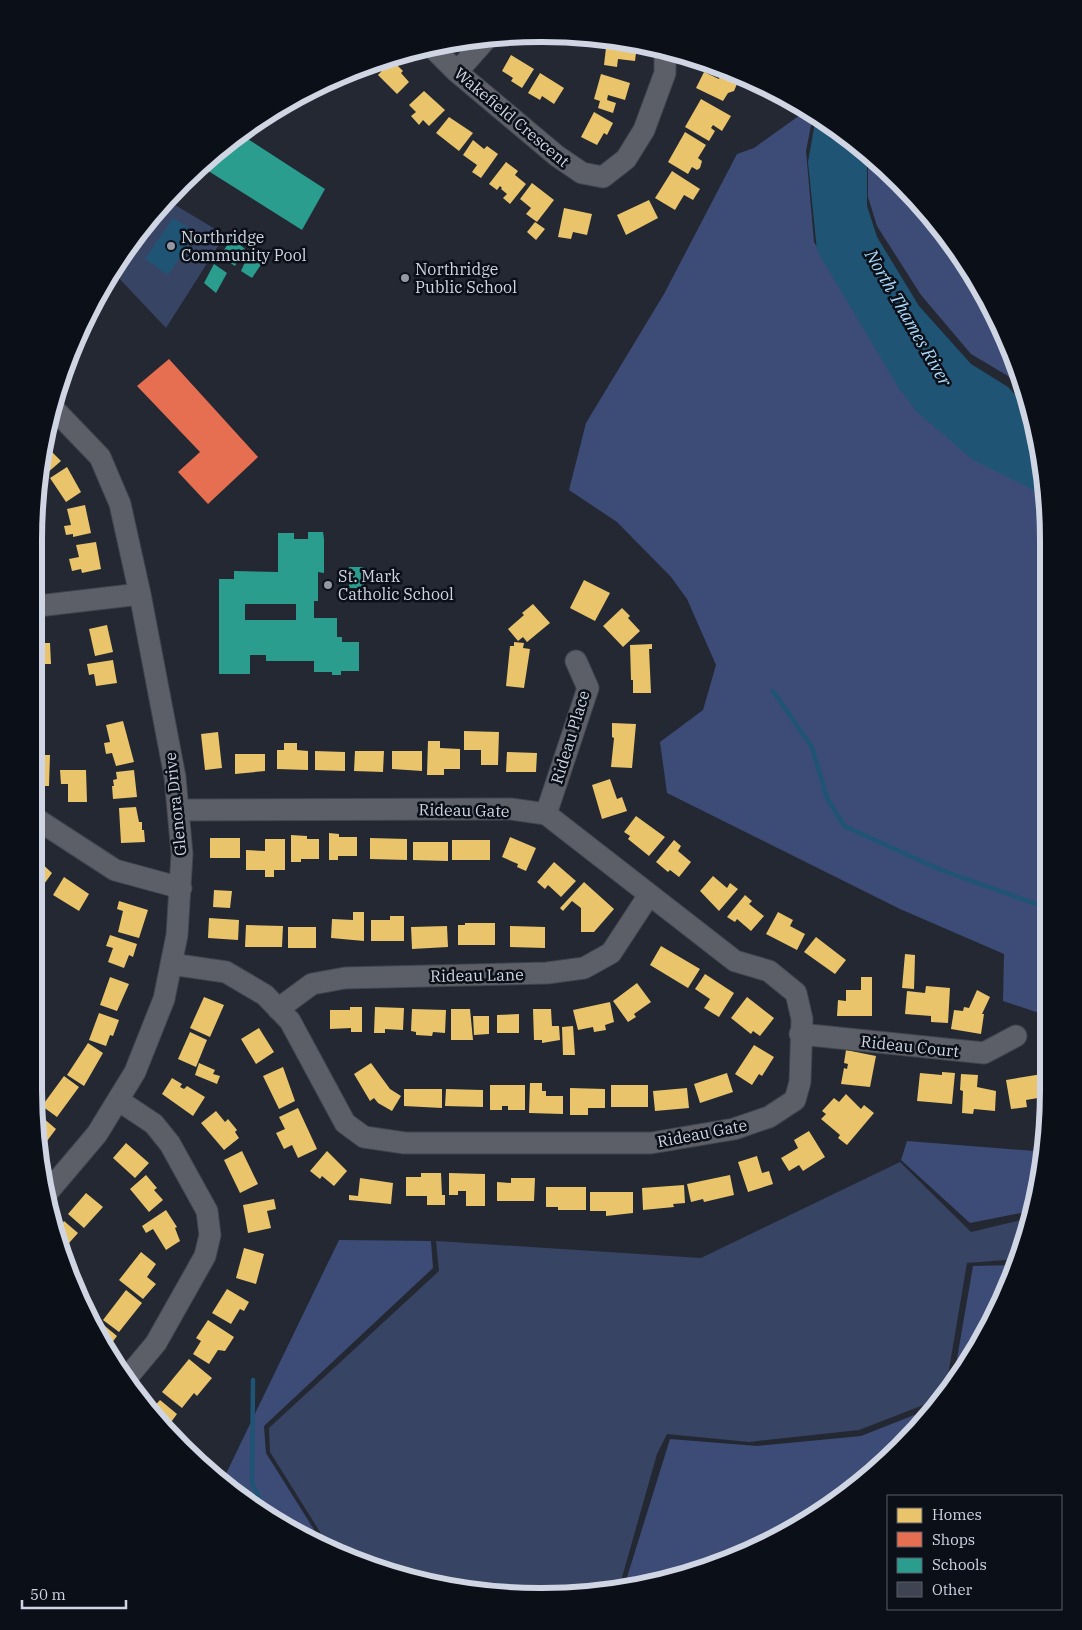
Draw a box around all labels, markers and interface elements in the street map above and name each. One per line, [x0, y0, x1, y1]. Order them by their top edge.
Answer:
street label: Wakefield Crescent [450, 63, 574, 171]
place label: Northridge Community Pool [181, 227, 307, 265]
marker: Northridge Community Pool [165, 240, 177, 252]
water label: North Thames River [859, 244, 958, 391]
place label: Northridge Public School [415, 259, 517, 297]
marker: Northridge Public School [399, 272, 411, 284]
place label: St. Mark Catholic School [338, 566, 454, 604]
marker: St. Mark Catholic School [322, 579, 334, 591]
street label: Rideau Place [546, 688, 594, 786]
street label: Glenora Drive [160, 751, 190, 857]
street label: Rideau Gate [418, 799, 510, 821]
street label: Rideau Lane [430, 964, 524, 986]
street label: Rideau Court [860, 1031, 960, 1061]
street label: Rideau Gate [655, 1114, 749, 1152]
legend [887, 1495, 1062, 1610]
text: Homes [932, 1505, 982, 1524]
text: Shops [932, 1530, 975, 1549]
text: Schools [932, 1555, 987, 1574]
scale bar [22, 1578, 126, 1610]
text: Other [932, 1580, 972, 1599]
text: 50 m [30, 1585, 66, 1604]

